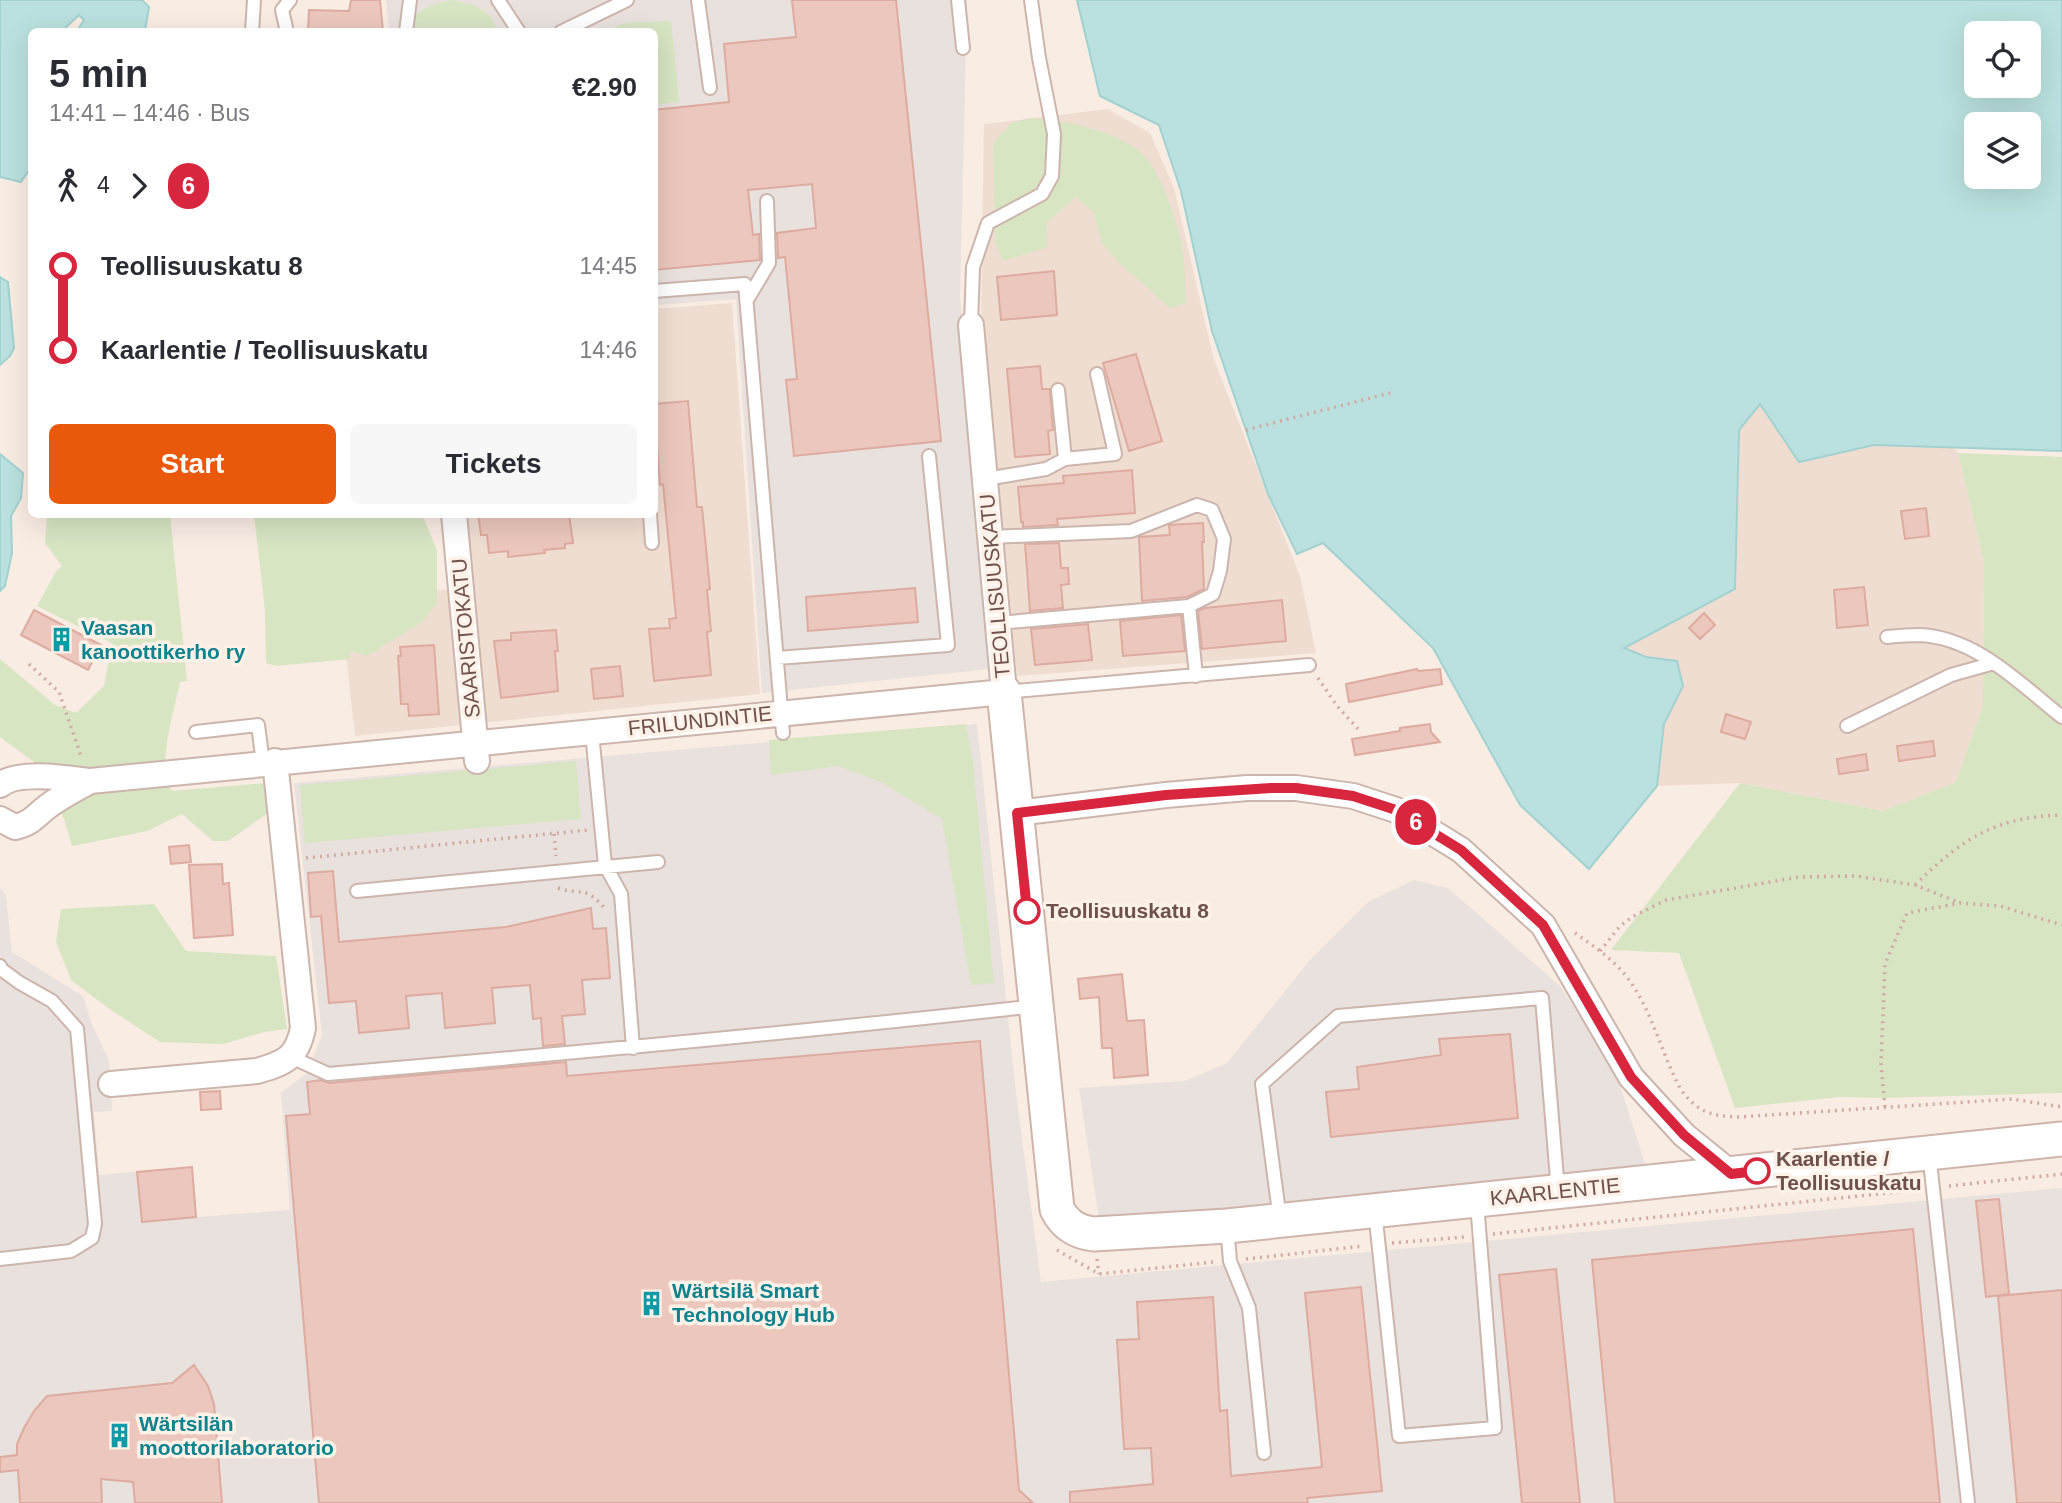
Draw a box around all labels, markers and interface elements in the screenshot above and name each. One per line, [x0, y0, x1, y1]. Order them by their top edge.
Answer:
map controls [1964, 21, 2041, 189]
button: locate [1964, 21, 2041, 98]
text: 5 min [49, 53, 148, 95]
text: €2.90 [572, 72, 637, 102]
text: 14:41 – 14:46 · Bus [49, 100, 250, 126]
button: layers [1964, 112, 2041, 189]
icon: walk [49, 167, 87, 205]
icon: forward [120, 167, 158, 205]
text: 4 [97, 172, 110, 198]
text: 6 [182, 172, 195, 199]
text: Teollisuuskatu 8 [101, 251, 303, 281]
text: 14:45 [579, 253, 637, 279]
text: Kaarlentie / Teollisuuskatu [101, 335, 429, 365]
text: 14:46 [579, 337, 637, 363]
button: Start [49, 424, 336, 504]
button: Tickets [350, 424, 637, 504]
street label: TEOLLISUUSKATU [975, 493, 1014, 679]
street label: SAARISTOKATU [447, 557, 484, 719]
place label: Vaasan kanoottikerho ry [81, 616, 246, 663]
building icon: Vaasan kanoottikerho ry [47, 626, 75, 654]
street label: FRILUNDINTIE [627, 702, 773, 740]
line badge: 6 [1393, 799, 1439, 845]
text: 6 [1409, 808, 1423, 835]
marker: Teollisuuskatu 8 [1014, 898, 1040, 924]
place label: Teollisuuskatu 8 [1046, 899, 1209, 922]
place label: Kaarlentie / Teollisuuskatu [1776, 1147, 1921, 1194]
marker: Kaarlentie / Teollisuuskatu [1744, 1158, 1770, 1184]
street label: KAARLENTIE [1489, 1173, 1621, 1210]
place label: Wärtsilä Smart Technology Hub [672, 1279, 835, 1326]
building icon: Wärtsilä Smart Technology Hub [638, 1289, 666, 1317]
place label: Wärtsilän moottorilaboratorio [139, 1412, 334, 1459]
building icon: Wärtsilän moottorilaboratorio [105, 1422, 133, 1450]

